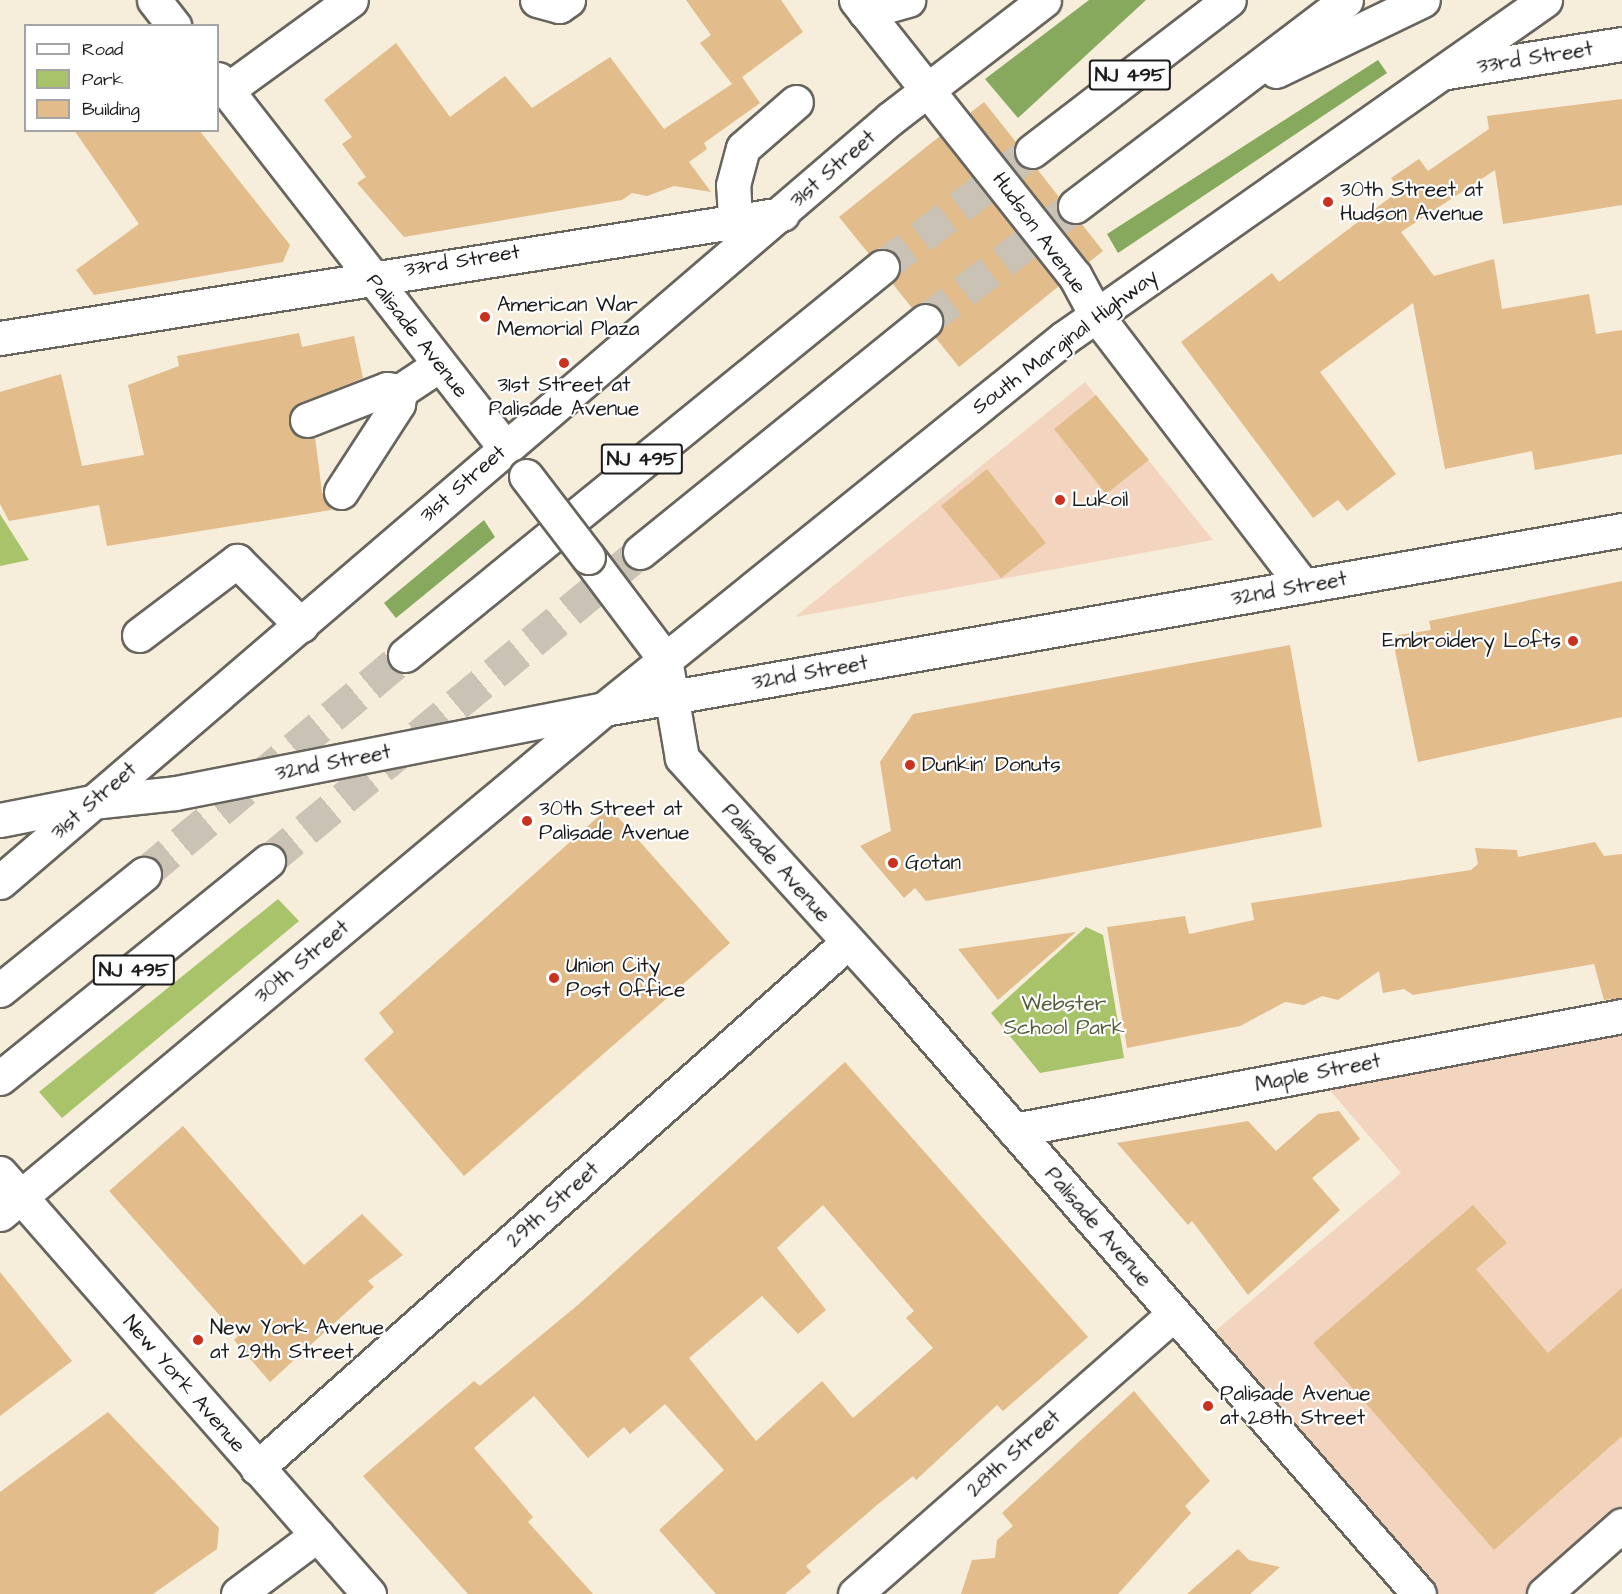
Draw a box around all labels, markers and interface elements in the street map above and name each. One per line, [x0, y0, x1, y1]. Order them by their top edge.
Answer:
legend [24, 24, 219, 132]
street label: 33rd Street [1475, 36, 1595, 80]
text: Road [82, 37, 123, 62]
road number: NJ 495 [1088, 58, 1172, 92]
text: Park [82, 67, 124, 92]
text: Building [82, 97, 140, 122]
street label: 31st Street [785, 125, 881, 213]
street label: Hudson Avenue [987, 167, 1091, 299]
place label: 30th Street at Hudson Avenue [1340, 177, 1484, 227]
marker: 30th Street at Hudson Avenue [1321, 195, 1335, 209]
street label: 33rd Street [402, 239, 522, 283]
street label: South Marginal Highway [967, 264, 1163, 420]
street label: Palisade Avenue [361, 269, 473, 403]
place label: American War Memorial Plaza [497, 292, 640, 342]
marker: American War Memorial Plaza [478, 310, 492, 324]
marker: 31st Street at Palisade Avenue [557, 356, 571, 370]
place label: 31st Street at Palisade Avenue [489, 372, 639, 422]
street label: 31st Street [415, 440, 511, 528]
road number: NJ 495 [600, 442, 684, 476]
place label: Lukoil [1072, 487, 1128, 513]
marker: Lukoil [1053, 493, 1067, 507]
street label: 32nd Street [1229, 566, 1349, 612]
place label: Embroidery Lofts [1382, 628, 1561, 654]
marker: Embroidery Lofts [1566, 634, 1580, 648]
street label: 32nd Street [750, 650, 870, 696]
street label: 32nd Street [273, 739, 393, 787]
place label: Dunkin' Donuts [922, 752, 1061, 778]
street label: 31st Street [46, 757, 142, 845]
marker: Dunkin' Donuts [903, 758, 917, 772]
place label: 30th Street at Palisade Avenue [539, 796, 690, 846]
street label: Palisade Avenue [716, 799, 836, 927]
marker: 30th Street at Palisade Avenue [520, 814, 534, 828]
place label: Gotan [905, 850, 961, 876]
marker: Gotan [886, 856, 900, 870]
street label: 30th Street [249, 915, 355, 1009]
road number: NJ 495 [92, 953, 176, 987]
place label: Union City Post Office [566, 953, 685, 1003]
marker: Union City Post Office [547, 971, 561, 985]
park label: Webster School Park [1003, 991, 1125, 1041]
street label: Maple Street [1253, 1048, 1383, 1098]
street label: 29th Street [501, 1157, 605, 1253]
street label: Palisade Avenue [1039, 1162, 1157, 1292]
street label: New York Avenue [117, 1310, 251, 1458]
place label: New York Avenue at 29th Street [210, 1315, 384, 1365]
marker: New York Avenue at 29th Street [191, 1333, 205, 1347]
place label: Palisade Avenue at 28th Street [1220, 1381, 1371, 1431]
marker: Palisade Avenue at 28th Street [1201, 1399, 1215, 1413]
street label: 28th Street [962, 1405, 1066, 1503]

